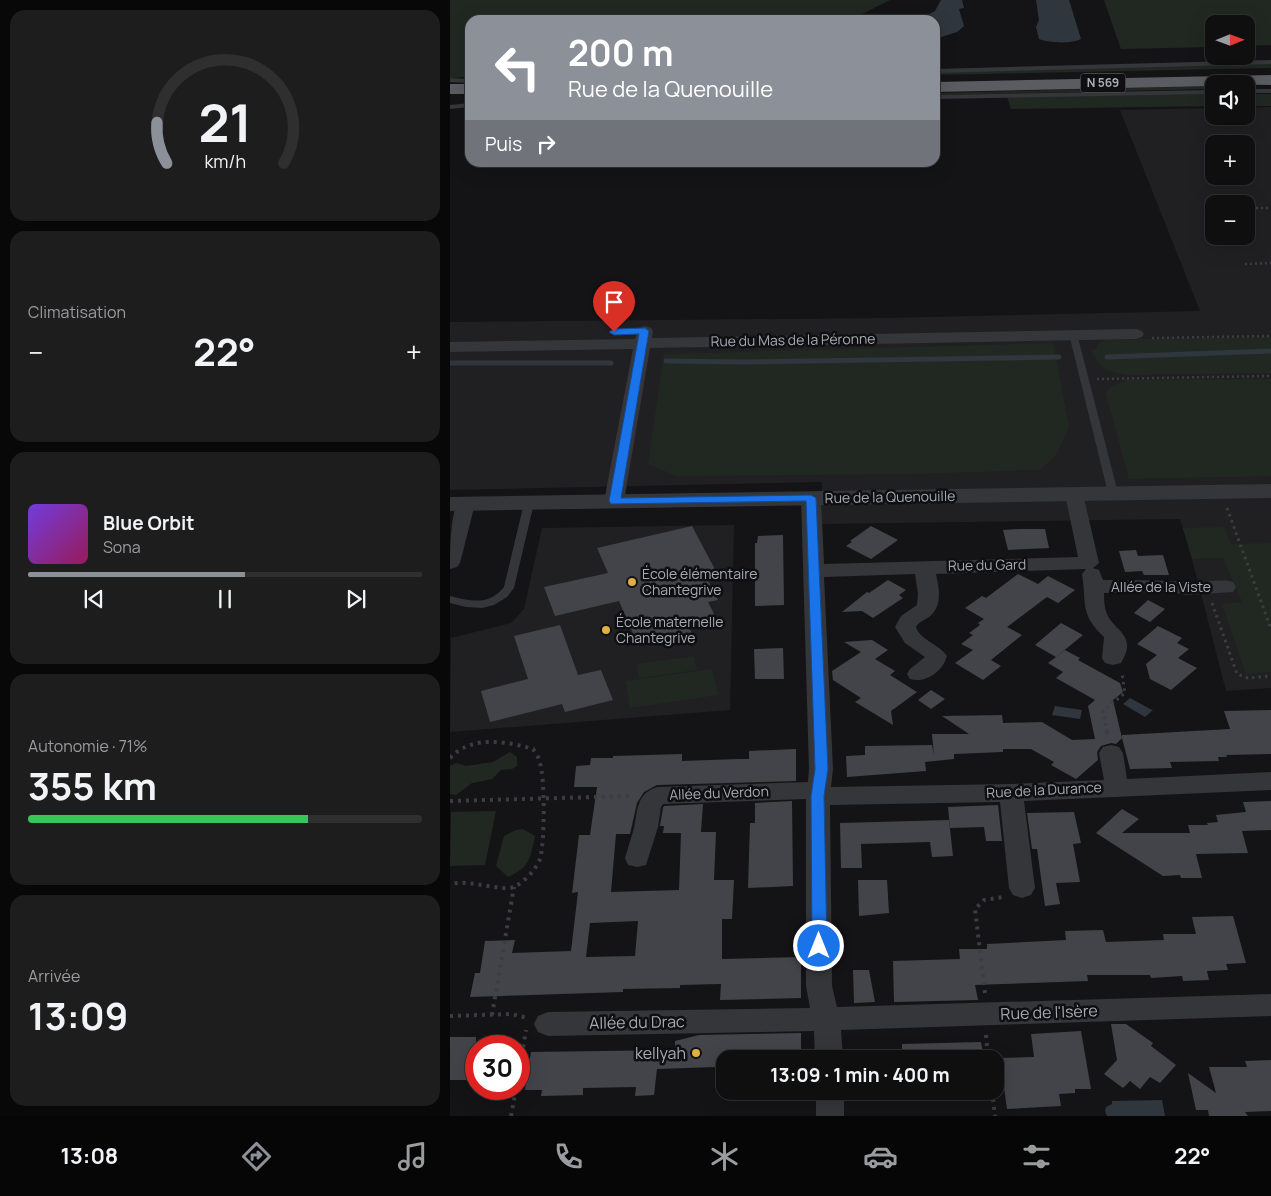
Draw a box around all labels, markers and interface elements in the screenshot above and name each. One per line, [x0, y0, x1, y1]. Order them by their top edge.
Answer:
north arrow [1205, 15, 1255, 65]
map controls [1205, 15, 1255, 245]
text: 200 m [568, 29, 673, 77]
icon: left [485, 35, 550, 100]
text: Rue de la Quenouille [568, 74, 773, 104]
road number: N 569 [1080, 74, 1126, 92]
button: sound [1205, 75, 1255, 125]
text: 21 [198, 87, 252, 158]
icon: right [532, 130, 560, 158]
text: Puis [485, 131, 522, 157]
button: + [1205, 135, 1255, 185]
text: km/h [204, 149, 246, 173]
button: − [1205, 195, 1255, 245]
pin [593, 281, 635, 332]
icon: arrive [600, 288, 628, 316]
text: Climatisation [28, 301, 126, 323]
text: 22° [193, 325, 256, 377]
street label: Rue du Mas de la Péronne [710, 329, 876, 350]
text: − [28, 333, 43, 371]
text: + [406, 333, 422, 371]
street label: Rue de la Quenouille [825, 486, 955, 507]
text: Blue Orbit [103, 510, 195, 536]
text: Sona [103, 536, 141, 558]
street label: Rue du Gard [948, 554, 1026, 575]
place label: École élémentaire Chantegrive [642, 564, 757, 599]
marker: École élémentaire Chantegrive [626, 576, 638, 588]
street label: Allée de la Viste [1111, 577, 1211, 596]
icon: previous [80, 585, 108, 613]
icon: pause [211, 585, 239, 613]
icon: next [342, 585, 370, 613]
place label: École maternelle Chantegrive [616, 612, 723, 647]
marker: École maternelle Chantegrive [600, 624, 612, 636]
text: Autonomie · 71% [28, 735, 147, 757]
text: 355 km [28, 759, 157, 811]
street label: Rue de la Durance [986, 777, 1102, 802]
street label: Allée du Verdon [669, 781, 769, 804]
position arrow [792, 919, 844, 971]
text: Arrivée [28, 965, 80, 987]
text: 13:09 [28, 989, 128, 1041]
street label: Rue de l'Isère [1000, 999, 1098, 1025]
street label: Allée du Drac [589, 1010, 685, 1034]
speed limit sign: 30 [465, 1035, 530, 1100]
place label: kellyah [635, 1042, 686, 1064]
marker: kellyah [690, 1047, 702, 1059]
text: 13:09 · 1 min · 400 m [770, 1062, 950, 1088]
icon: directions [239, 1139, 274, 1174]
icon: music [395, 1139, 430, 1174]
icon: phone [551, 1139, 586, 1174]
icon: climate [707, 1139, 742, 1174]
icon: car [863, 1139, 898, 1174]
icon: filters [1019, 1139, 1054, 1174]
text: 13:08 [60, 1141, 118, 1171]
text: 22° [1174, 1141, 1210, 1171]

